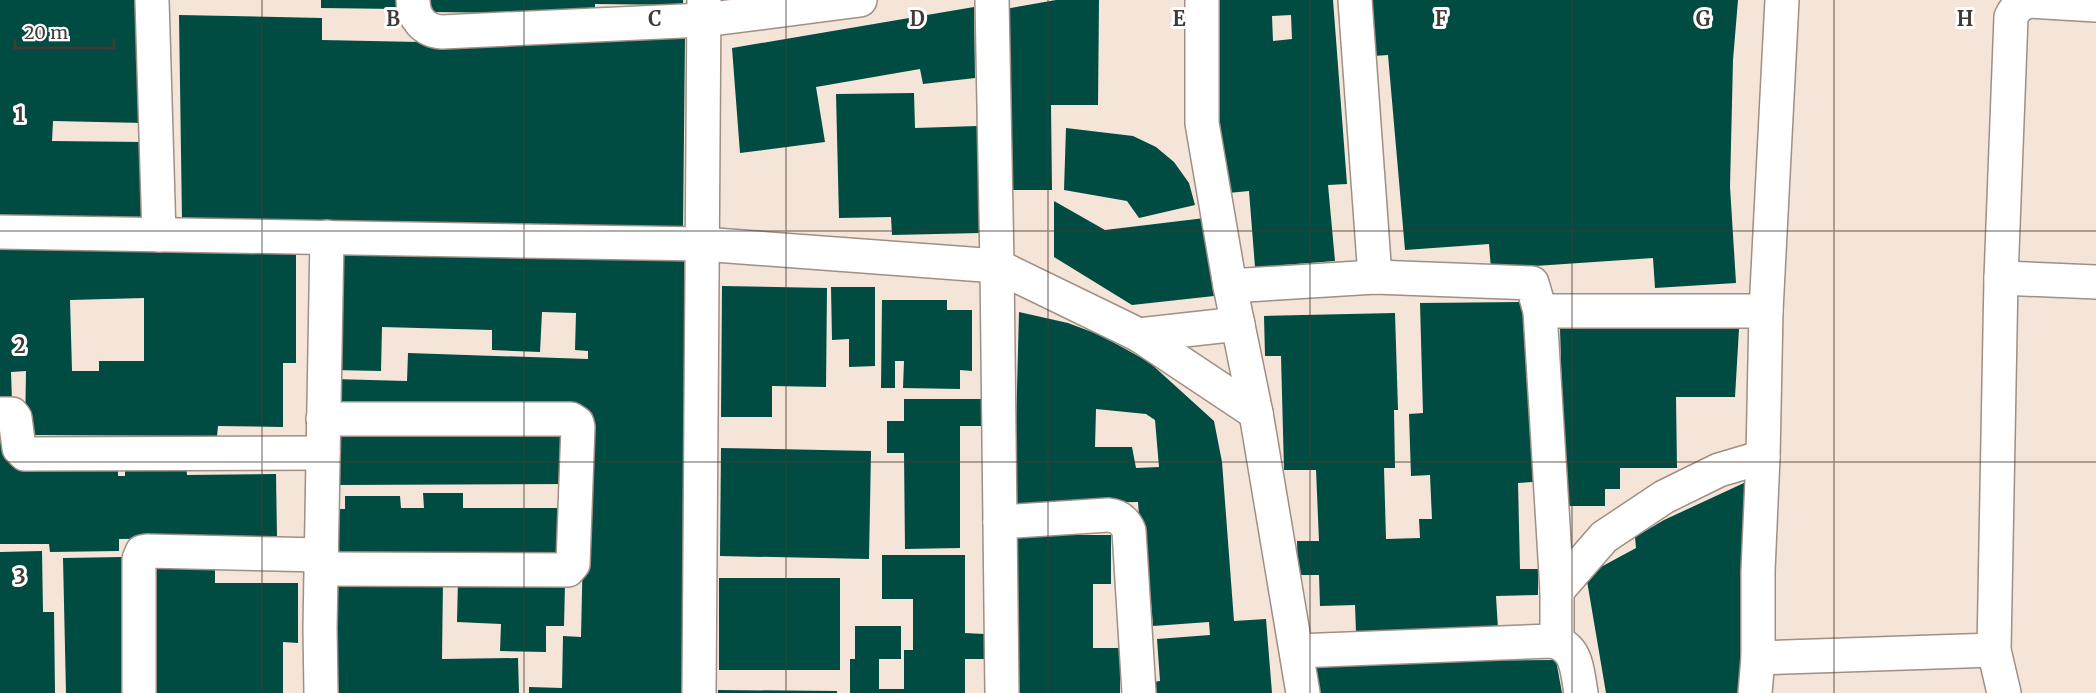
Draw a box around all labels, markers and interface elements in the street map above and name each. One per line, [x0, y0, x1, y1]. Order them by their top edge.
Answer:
text: B [386, 6, 400, 31]
text: C [648, 6, 662, 31]
text: D [909, 6, 925, 31]
text: E [1172, 6, 1186, 31]
text: F [1435, 6, 1448, 31]
text: G [1696, 6, 1711, 31]
text: H [1957, 6, 1973, 31]
scale bar [15, 12, 114, 50]
text: 20 m [24, 21, 68, 44]
text: 1 [15, 102, 25, 127]
text: 2 [14, 333, 26, 358]
text: 3 [14, 564, 26, 589]

